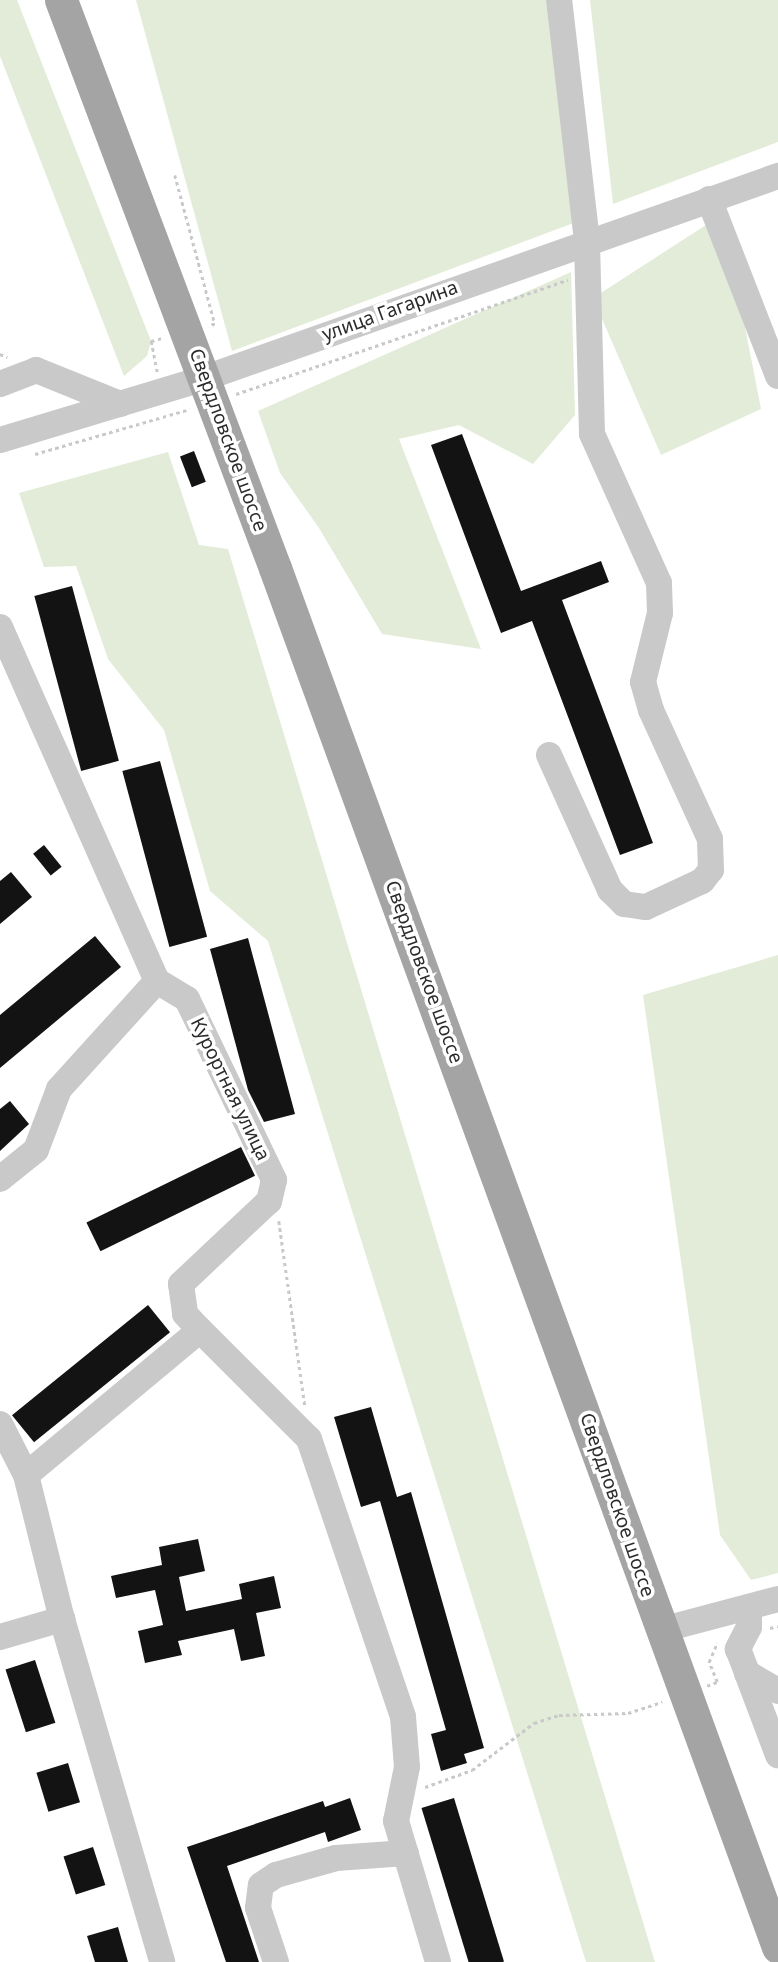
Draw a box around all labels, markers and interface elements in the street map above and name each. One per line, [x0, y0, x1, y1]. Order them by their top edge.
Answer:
street label: улица Гагарина [319, 276, 461, 346]
street label: Свердловское шоссе [184, 346, 272, 534]
street label: Свердловское шоссе [380, 878, 468, 1066]
street label: Курортная улица [185, 1014, 275, 1164]
street label: Свердловское шоссе [575, 1410, 659, 1600]

